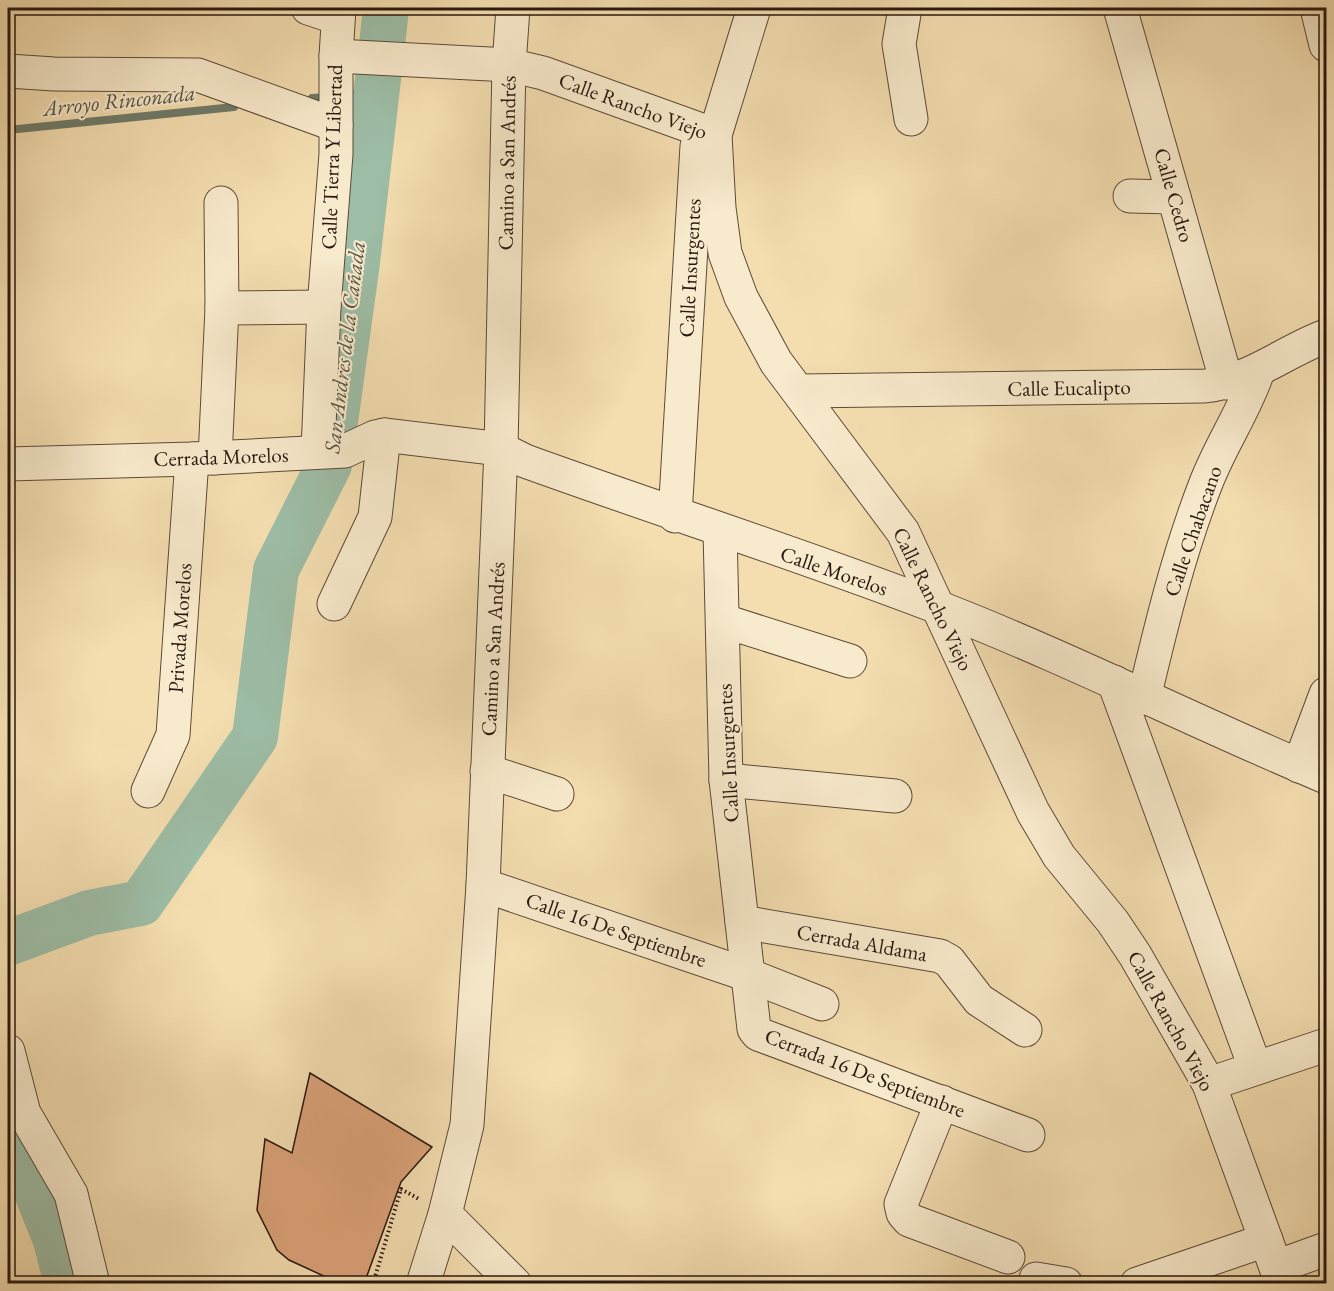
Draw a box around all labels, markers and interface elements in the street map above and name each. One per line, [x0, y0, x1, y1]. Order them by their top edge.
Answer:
street label: Calle Tierra Y Libertad [315, 64, 348, 250]
street label: Calle Rancho Viejo [555, 66, 711, 145]
street label: Camino a San Andrés [491, 75, 522, 251]
water label: Arroyo Rinconada [39, 78, 197, 123]
street label: Calle Cedro [1148, 145, 1201, 245]
street label: Calle Insurgentes [672, 198, 707, 338]
water label: San Andres de la Cañada [317, 239, 372, 456]
street label: Calle Eucalipto [1007, 373, 1131, 402]
street label: Cerrada Morelos [153, 441, 289, 472]
street label: Calle Chabacano [1158, 462, 1228, 600]
street label: Calle Rancho Viejo [887, 523, 980, 675]
street label: Calle Morelos [777, 540, 892, 602]
street label: Camino a San Andrés [474, 561, 511, 737]
street label: Privada Morelos [161, 562, 198, 694]
street label: Calle Insurgentes [710, 683, 745, 823]
street label: Calle 16 De Septiembre [522, 886, 710, 973]
street label: Cerrada Aldama [795, 918, 930, 967]
street label: Calle Rancho Viejo [1122, 946, 1221, 1096]
street label: Cerrada 16 De Septiembre [761, 1022, 969, 1123]

